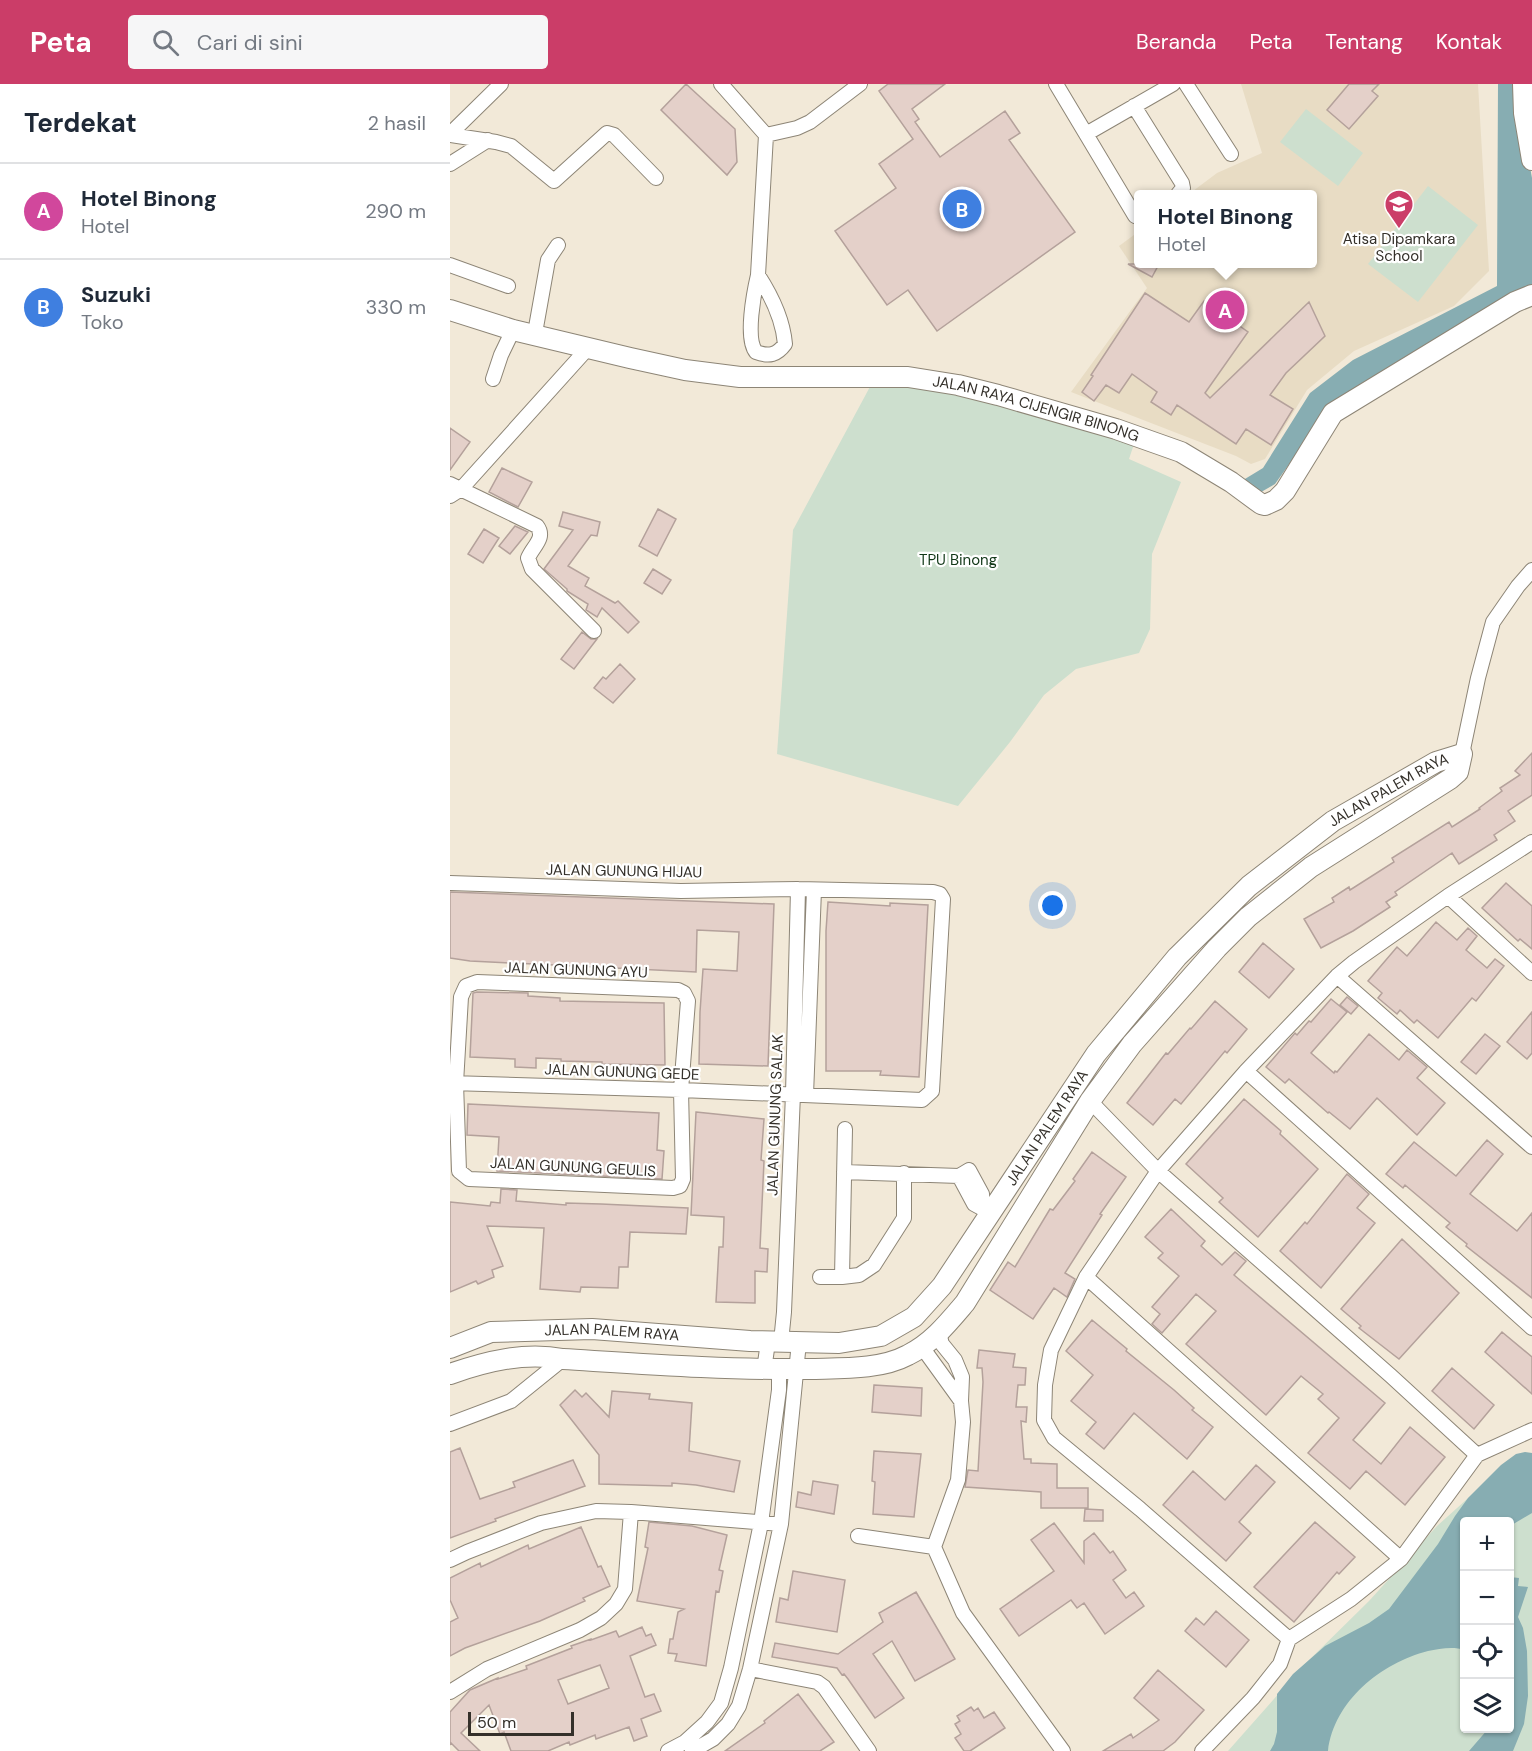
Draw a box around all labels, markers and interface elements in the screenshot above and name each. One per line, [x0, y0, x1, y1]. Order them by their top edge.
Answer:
search box [128, 15, 548, 69]
text: Peta [30, 24, 92, 61]
icon: search [149, 26, 182, 59]
text: Cari di sini [197, 28, 303, 57]
text: Beranda [1136, 28, 1217, 56]
text: Peta [1250, 28, 1292, 56]
text: Tentang [1325, 28, 1403, 56]
text: Kontak [1436, 28, 1502, 56]
text: Terdekat [24, 106, 137, 140]
text: 2 hasil [367, 110, 426, 136]
text: Hotel Binong [81, 184, 217, 213]
pin: B [942, 186, 982, 232]
school or university icon: Atisa Dipamkara School [1383, 188, 1415, 230]
popup [1134, 190, 1317, 268]
text: A [36, 198, 51, 224]
text: 290 m [365, 198, 426, 224]
text: Hotel Binong [1158, 202, 1293, 231]
text: Hotel [81, 213, 129, 239]
place label: Atisa Dipamkara School [1343, 229, 1455, 266]
text: Hotel [1158, 231, 1206, 257]
text: Suzuki [81, 280, 151, 309]
pin: A [1206, 288, 1244, 332]
text: B [37, 294, 50, 320]
text: 330 m [366, 294, 426, 320]
text: Toko [81, 309, 124, 335]
street label: JALAN RAYA CIJENGIR BINONG [931, 371, 1142, 446]
park label: TPU Binong [919, 550, 997, 570]
street label: JALAN PALEM RAYA [1324, 749, 1451, 831]
street label: JALAN GUNUNG HIJAU [546, 860, 702, 882]
your location [1038, 891, 1067, 920]
street label: JALAN GUNUNG AYU [504, 957, 648, 983]
street label: JALAN GUNUNG SALAK [762, 1034, 788, 1196]
street label: JALAN GUNUNG GEDE [544, 1059, 700, 1085]
street label: JALAN PALEM RAYA [1001, 1066, 1093, 1189]
street label: JALAN GUNUNG GEULIS [490, 1153, 657, 1181]
street label: JALAN PALEM RAYA [544, 1319, 680, 1346]
map controls [1460, 1517, 1514, 1733]
button: + [1460, 1517, 1514, 1571]
button: − [1460, 1571, 1514, 1625]
button: locate [1460, 1625, 1514, 1679]
button: layers [1460, 1679, 1514, 1733]
scale bar [468, 1709, 574, 1736]
text: 50 m [477, 1712, 516, 1733]

